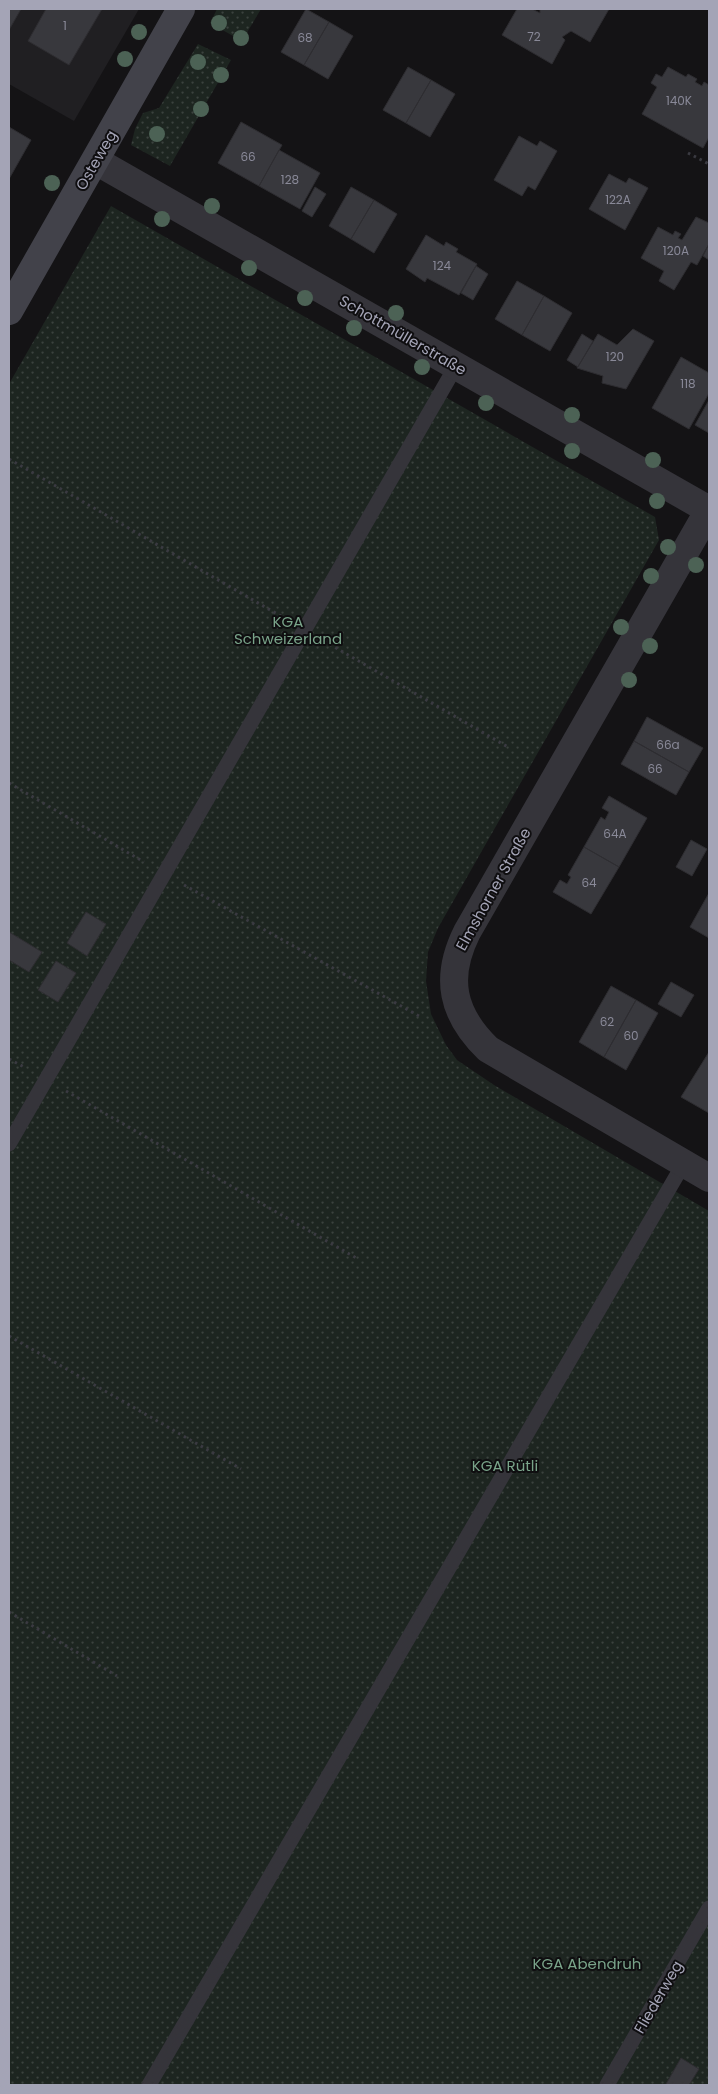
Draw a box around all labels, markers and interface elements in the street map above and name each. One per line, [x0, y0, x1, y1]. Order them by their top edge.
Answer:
house number: 1 [63, 17, 67, 34]
house number: 72 [527, 28, 541, 45]
house number: 68 [297, 29, 313, 46]
house number: 140K [666, 92, 692, 109]
street label: Osteweg [70, 126, 122, 194]
house number: 66 [240, 148, 256, 165]
house number: 128 [281, 171, 299, 188]
house number: 122A [605, 191, 631, 208]
house number: 120A [663, 242, 689, 259]
house number: 124 [433, 257, 452, 274]
street label: Schottmüllerstraße [335, 290, 471, 380]
house number: 120 [606, 348, 624, 365]
house number: 118 [680, 375, 696, 392]
park label: KGA Schweizerland [234, 611, 342, 649]
house number: 66a [656, 736, 680, 753]
house number: 66 [647, 760, 663, 777]
street label: Elmshorner Straße [450, 824, 536, 954]
house number: 64A [603, 825, 627, 842]
house number: 64 [581, 874, 597, 891]
house number: 62 [600, 1013, 614, 1030]
house number: 60 [623, 1027, 639, 1044]
park label: KGA Rütli [472, 1455, 538, 1476]
park label: KGA Abendruh [533, 1953, 641, 1974]
street label: Fliederweg [629, 1957, 687, 2037]

